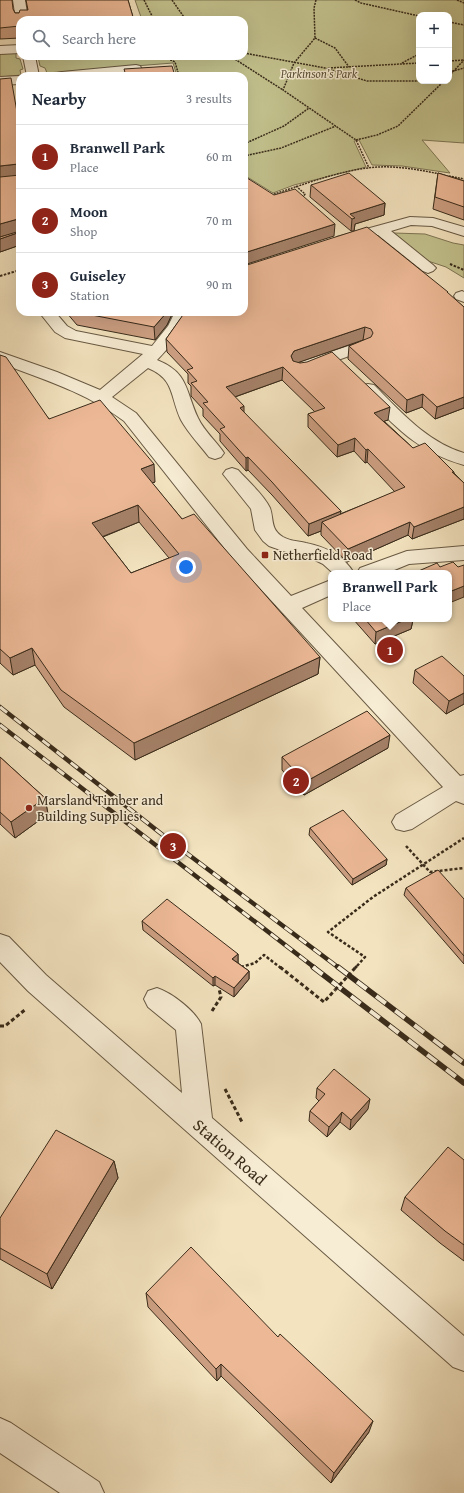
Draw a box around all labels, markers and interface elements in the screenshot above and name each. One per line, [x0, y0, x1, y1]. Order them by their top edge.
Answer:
map controls [416, 12, 452, 84]
button: + [416, 12, 452, 48]
search box [16, 16, 248, 60]
icon: search [30, 27, 52, 49]
text: Search here [62, 28, 136, 49]
button: − [416, 48, 452, 84]
park label: Parkinson’s Park [280, 65, 358, 82]
text: Nearby [32, 86, 86, 111]
text: 3 results [186, 89, 232, 108]
text: Branwell Park [70, 137, 165, 158]
text: 1 [42, 147, 48, 166]
text: 60 m [206, 147, 232, 166]
text: Place [70, 158, 99, 177]
text: Moon [70, 201, 108, 222]
text: 2 [42, 211, 48, 230]
text: 70 m [206, 211, 232, 230]
text: Shop [70, 222, 97, 241]
text: Guiseley [70, 265, 126, 286]
text: 3 [42, 275, 48, 294]
text: 90 m [206, 275, 232, 294]
text: Station [70, 286, 109, 305]
place label: Netherfield Road [273, 545, 373, 565]
marker: Netherfield Road [260, 550, 270, 560]
your location [176, 557, 196, 577]
popup [328, 570, 452, 622]
text: Branwell Park [343, 576, 437, 597]
text: Place [343, 597, 371, 616]
pin: 1 [377, 635, 403, 665]
pin: 2 [283, 766, 309, 796]
place label: Marsland Timber and Building Supplies [37, 790, 164, 826]
marker: Marsland Timber and Building Supplies [24, 803, 34, 813]
pin: 3 [160, 831, 186, 861]
street label: Station Road [188, 1112, 273, 1191]

